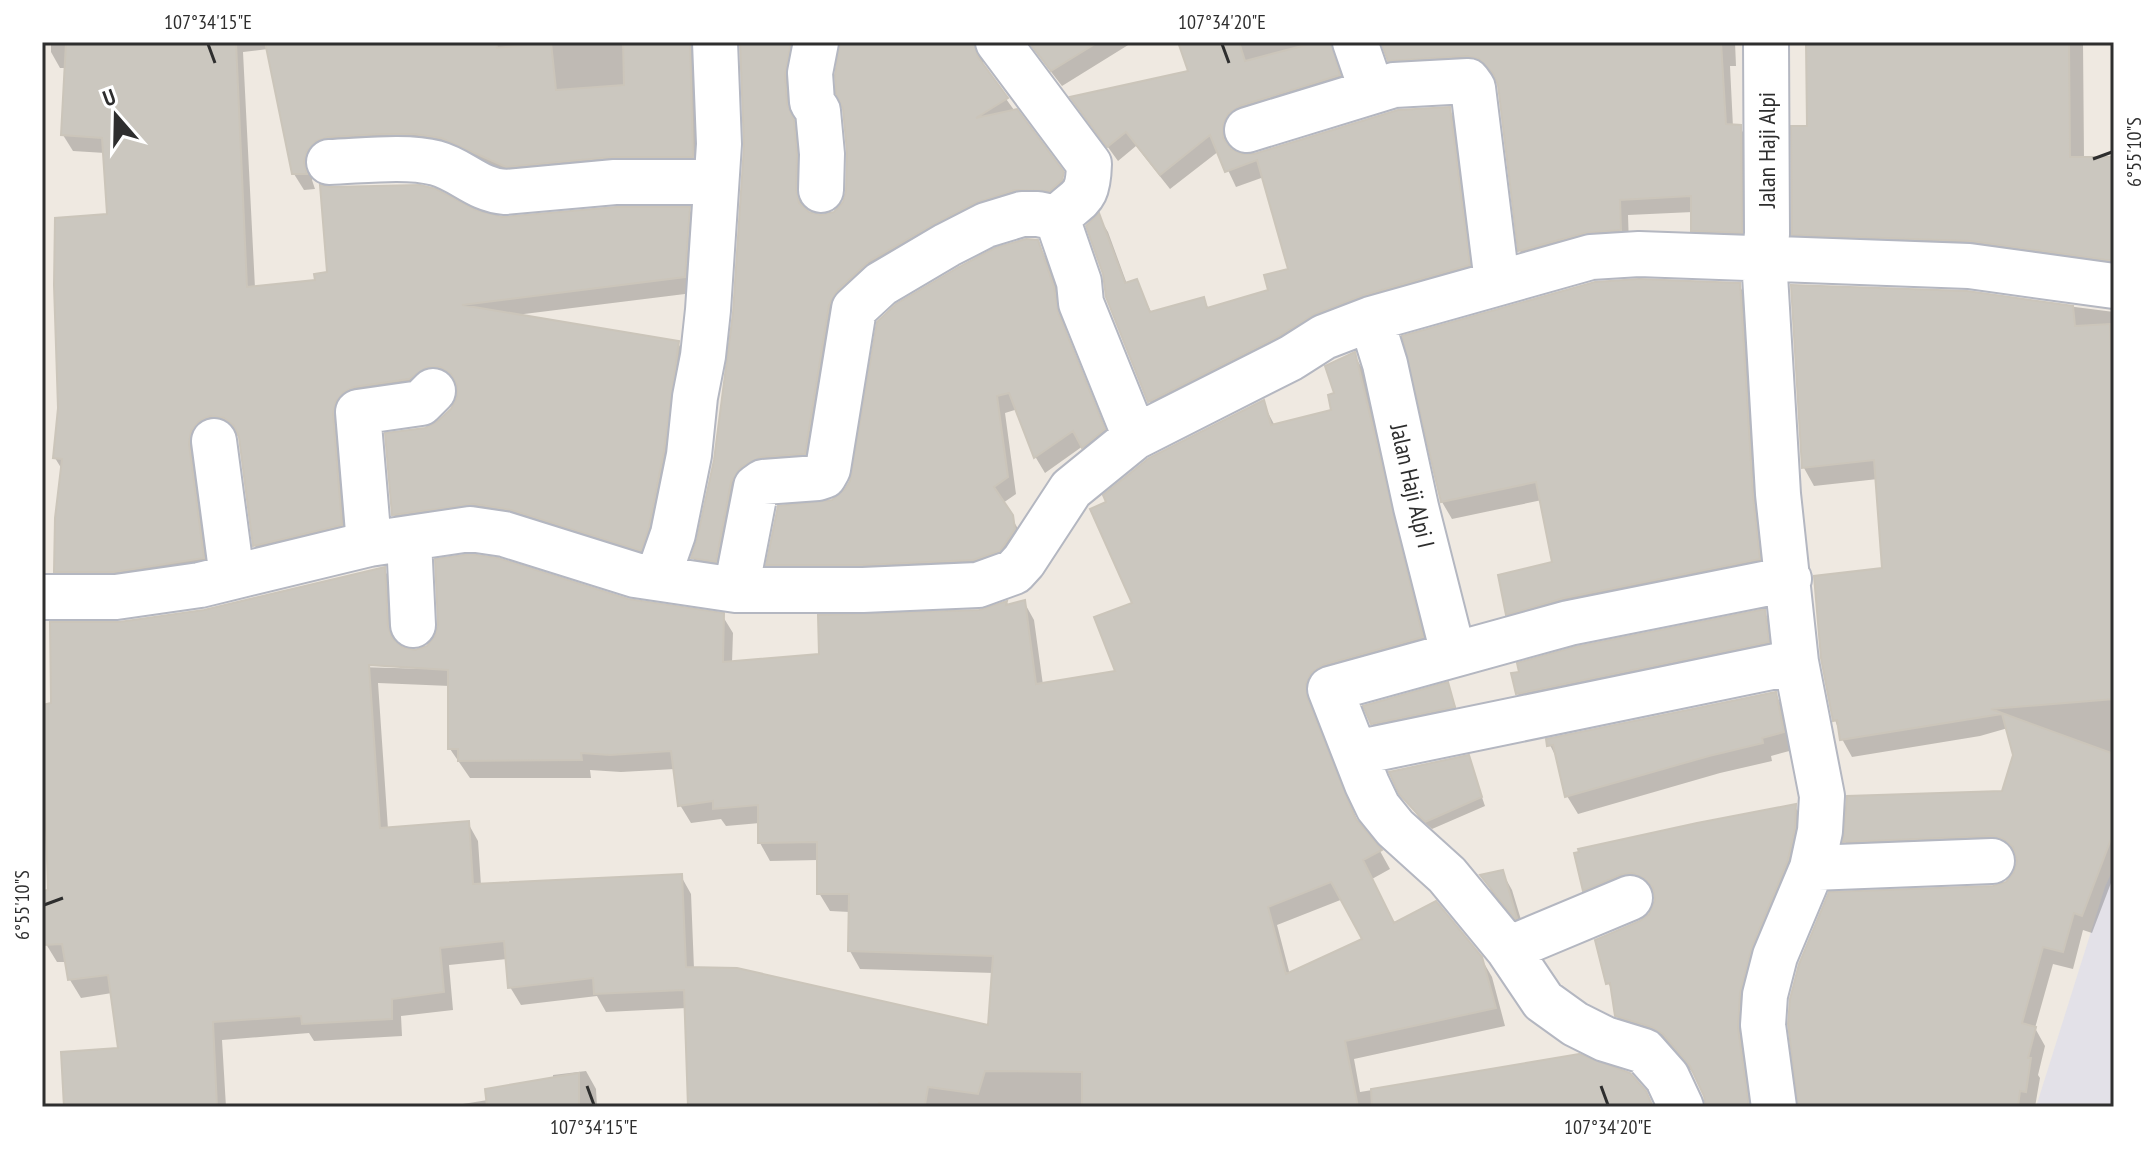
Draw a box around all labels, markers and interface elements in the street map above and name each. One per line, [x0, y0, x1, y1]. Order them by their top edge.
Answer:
text: 107°34'15"E [164, 9, 252, 35]
text: 107°34'20"E [1178, 9, 1266, 35]
north arrow [76, 76, 156, 156]
text: U [99, 82, 119, 112]
street label: Jalan Haji Alpi [1751, 92, 1782, 209]
text: 6°55'10"S [2121, 117, 2147, 187]
street label: Jalan Haji Alpi I [1383, 420, 1442, 551]
text: 6°55'10"S [9, 870, 35, 940]
text: 107°34'15"E [550, 1114, 638, 1140]
text: 107°34'20"E [1564, 1114, 1652, 1140]

